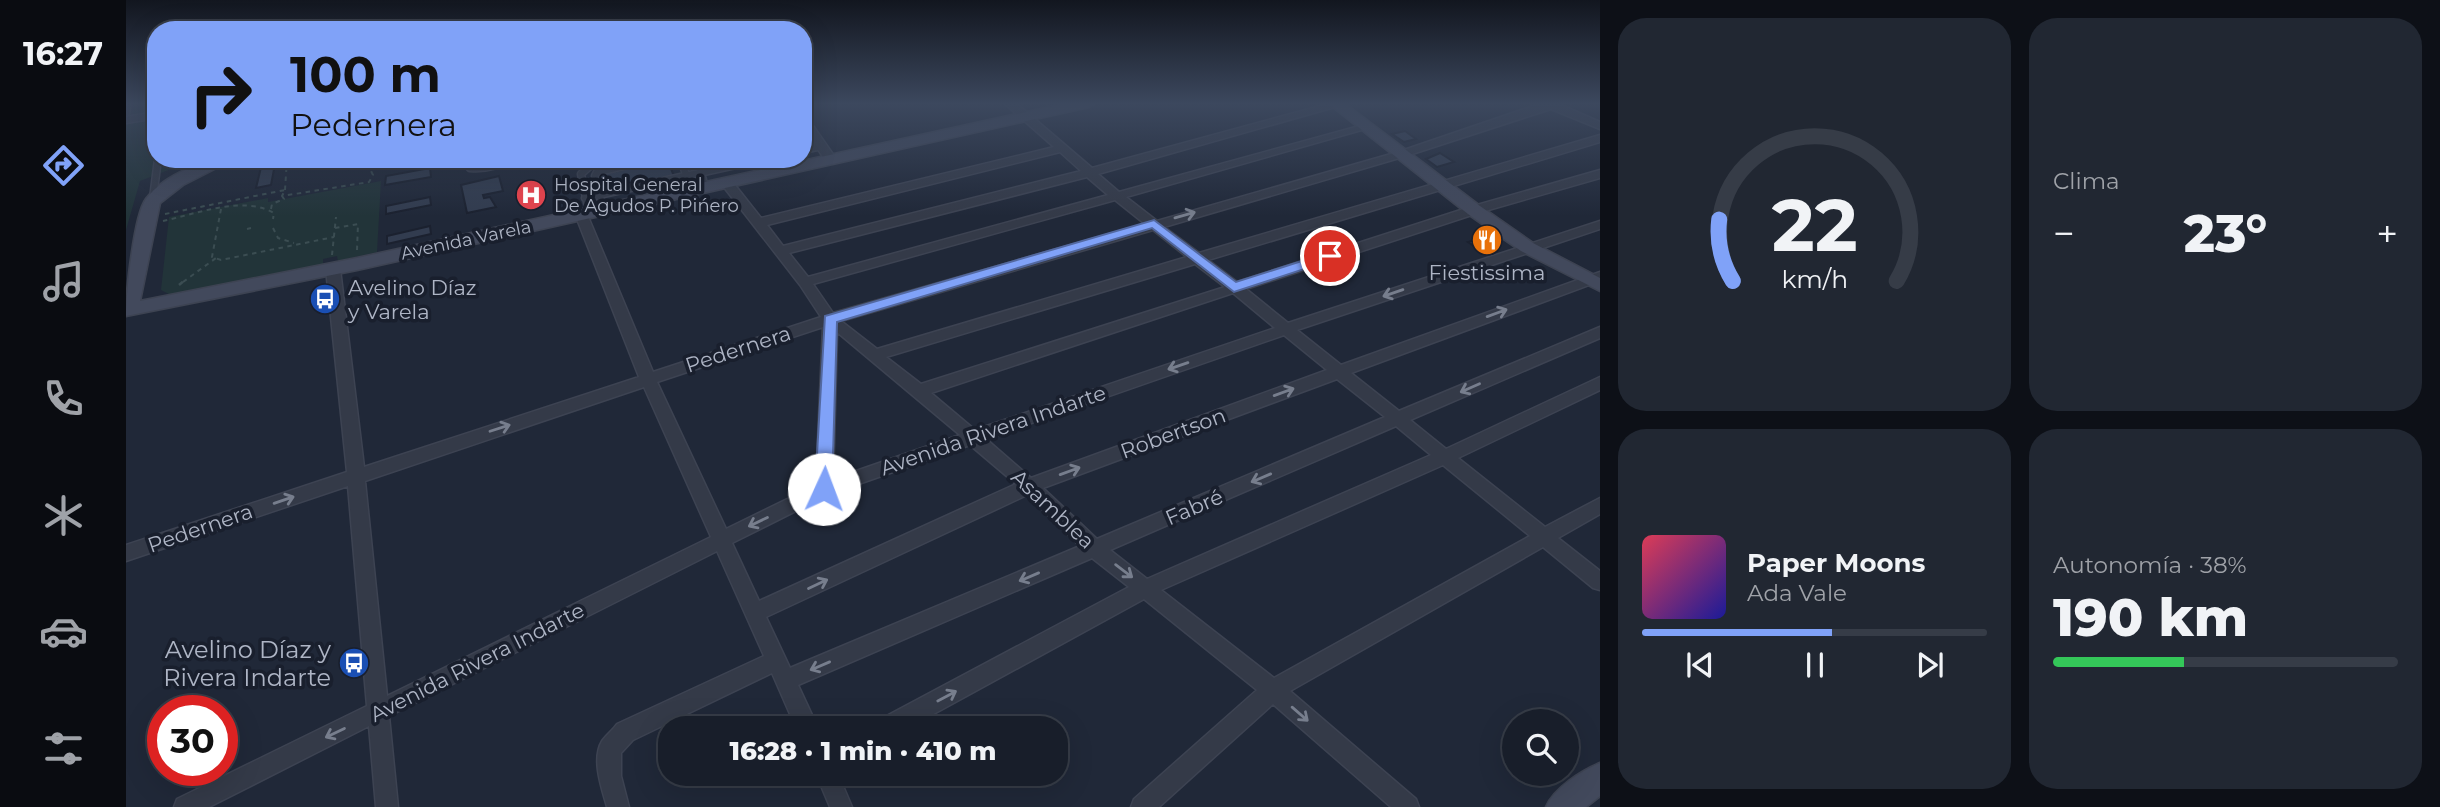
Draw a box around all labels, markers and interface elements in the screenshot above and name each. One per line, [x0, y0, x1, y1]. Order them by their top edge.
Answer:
text: 16:27 [23, 34, 103, 73]
text: 100 m [290, 45, 441, 104]
icon: right [175, 49, 266, 140]
text: Pedernera [290, 105, 457, 144]
icon: directions [39, 141, 88, 190]
text: Clima [2053, 167, 2120, 195]
place label: Hospital General De Agudos P. Pińero [554, 174, 739, 217]
hospital icon: Hospital General De Agudos P. Pińero [514, 178, 548, 212]
text: 22 [1772, 181, 1857, 269]
text: 23° [2184, 202, 2267, 265]
one-way arrow [1173, 208, 1195, 221]
text: − [2053, 210, 2075, 257]
text: + [2376, 210, 2398, 257]
street label: Avenida Varela [399, 215, 533, 265]
restaurant icon: Fiestissima [1470, 223, 1504, 257]
pin [1300, 226, 1360, 286]
icon: arrive [1311, 237, 1349, 275]
icon: music [39, 257, 88, 306]
place label: Fiestissima [1429, 260, 1545, 285]
text: km/h [1781, 263, 1848, 293]
place label: Avelino Díaz y Varela [347, 275, 477, 324]
bus stop icon: Avelino Díaz y Varela [308, 282, 342, 316]
one-way arrow [1382, 287, 1404, 300]
one-way arrow [1485, 305, 1507, 318]
street label: Pedernera [682, 320, 794, 378]
one-way arrow [1167, 361, 1189, 373]
icon: phone [39, 374, 88, 423]
street label: Avenida Rivera Indarte [877, 380, 1109, 480]
one-way arrow [1460, 382, 1481, 395]
one-way arrow [1272, 385, 1294, 397]
street label: Robertson [1117, 402, 1229, 464]
one-way arrow [488, 421, 510, 433]
position arrow [787, 452, 861, 526]
street label: Asamblea [1006, 464, 1100, 554]
one-way arrow [1059, 464, 1081, 476]
one-way arrow [1251, 472, 1272, 485]
street label: Fabré [1161, 484, 1227, 530]
icon: climate [39, 491, 88, 540]
one-way arrow [272, 493, 294, 505]
street label: Pedernera [144, 498, 256, 558]
one-way arrow [748, 515, 769, 529]
text: Paper Moons [1747, 547, 1925, 579]
text: Autonomía · 38% [2053, 551, 2247, 579]
one-way arrow [1114, 563, 1133, 578]
one-way arrow [1019, 571, 1040, 584]
one-way arrow [807, 577, 828, 590]
text: Ada Vale [1747, 579, 1847, 607]
text: 190 km [2053, 586, 2248, 649]
street label: Avenida Rivera Indarte [366, 597, 588, 727]
icon: car [39, 607, 88, 656]
place label: Avelino Díaz y Rivera Indarte [163, 635, 331, 692]
bus stop icon: Avelino Díaz y Rivera Indarte [337, 646, 371, 680]
icon: previous [1681, 646, 1719, 684]
icon: pause [1796, 646, 1834, 684]
icon: next [1911, 646, 1949, 684]
one-way arrow [810, 660, 831, 673]
one-way arrow [936, 688, 957, 702]
speed limit sign: 30 [147, 695, 238, 786]
one-way arrow [1291, 706, 1309, 722]
map controls [1502, 709, 1579, 786]
button: search [1502, 709, 1579, 786]
icon: filters [39, 724, 88, 773]
one-way arrow [325, 727, 346, 740]
text: 16:28 · 1 min · 410 m [730, 735, 996, 767]

